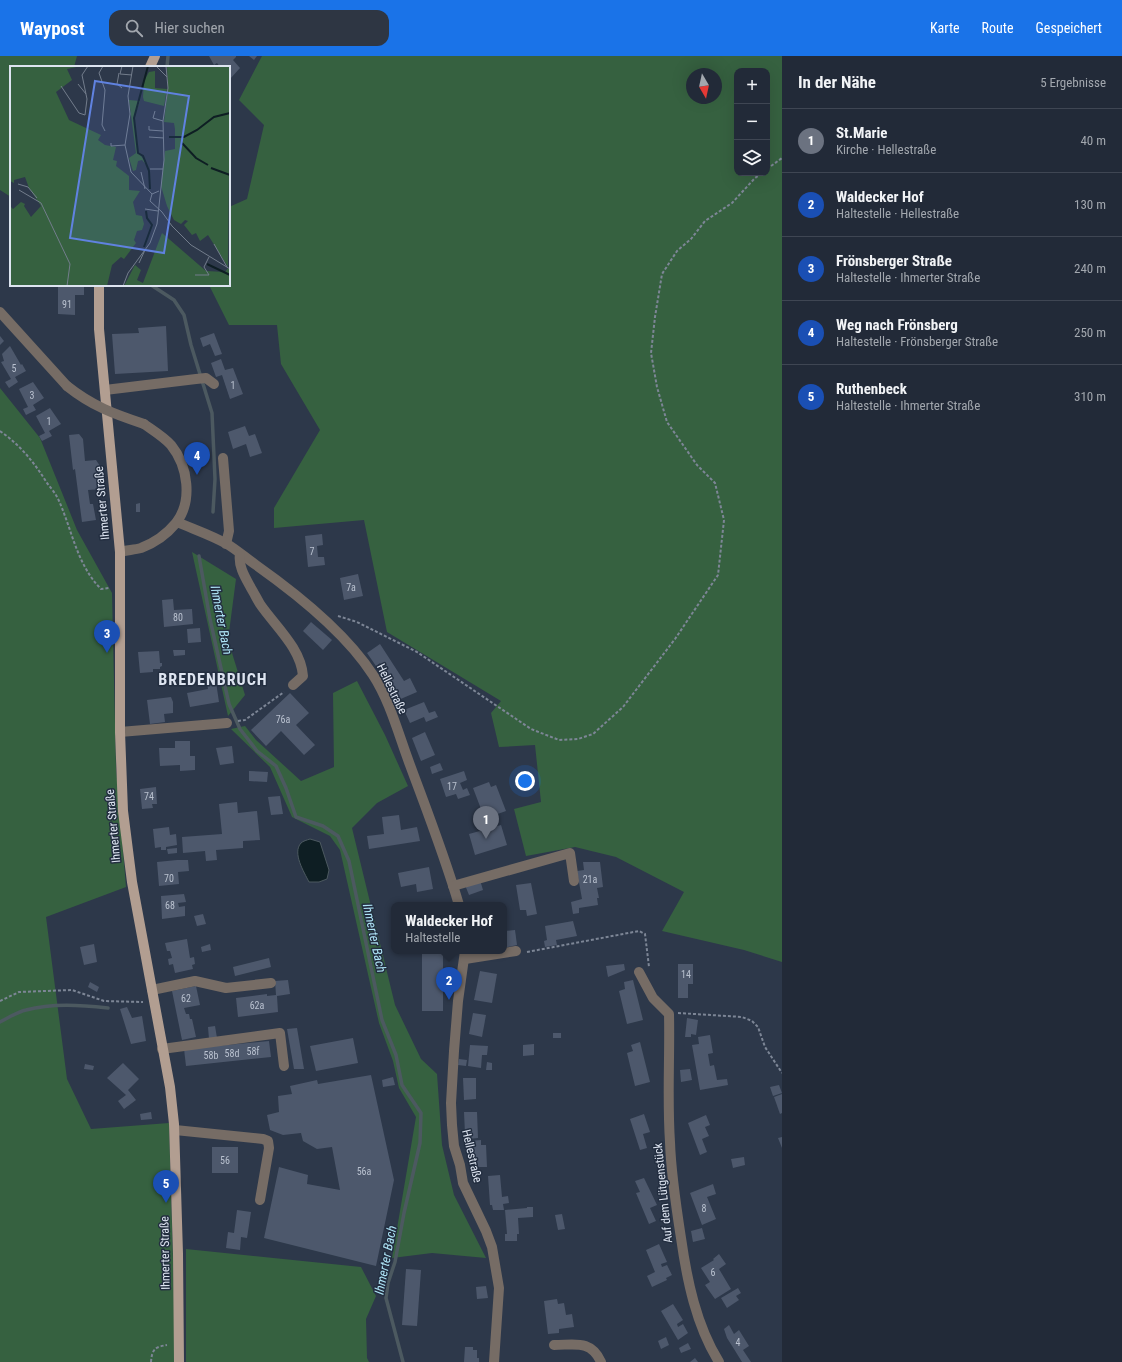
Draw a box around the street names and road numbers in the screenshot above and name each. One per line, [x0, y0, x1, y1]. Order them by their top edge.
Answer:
street label: Ihmerter Straße [92, 465, 112, 540]
street label: Hellestraße [374, 662, 410, 717]
street label: Ihmerter Straße [103, 788, 123, 863]
street label: Hellestraße [459, 1128, 485, 1184]
street label: Auf dem Lütgenstück [651, 1142, 675, 1244]
street label: Ihmerter Straße [157, 1216, 173, 1290]

